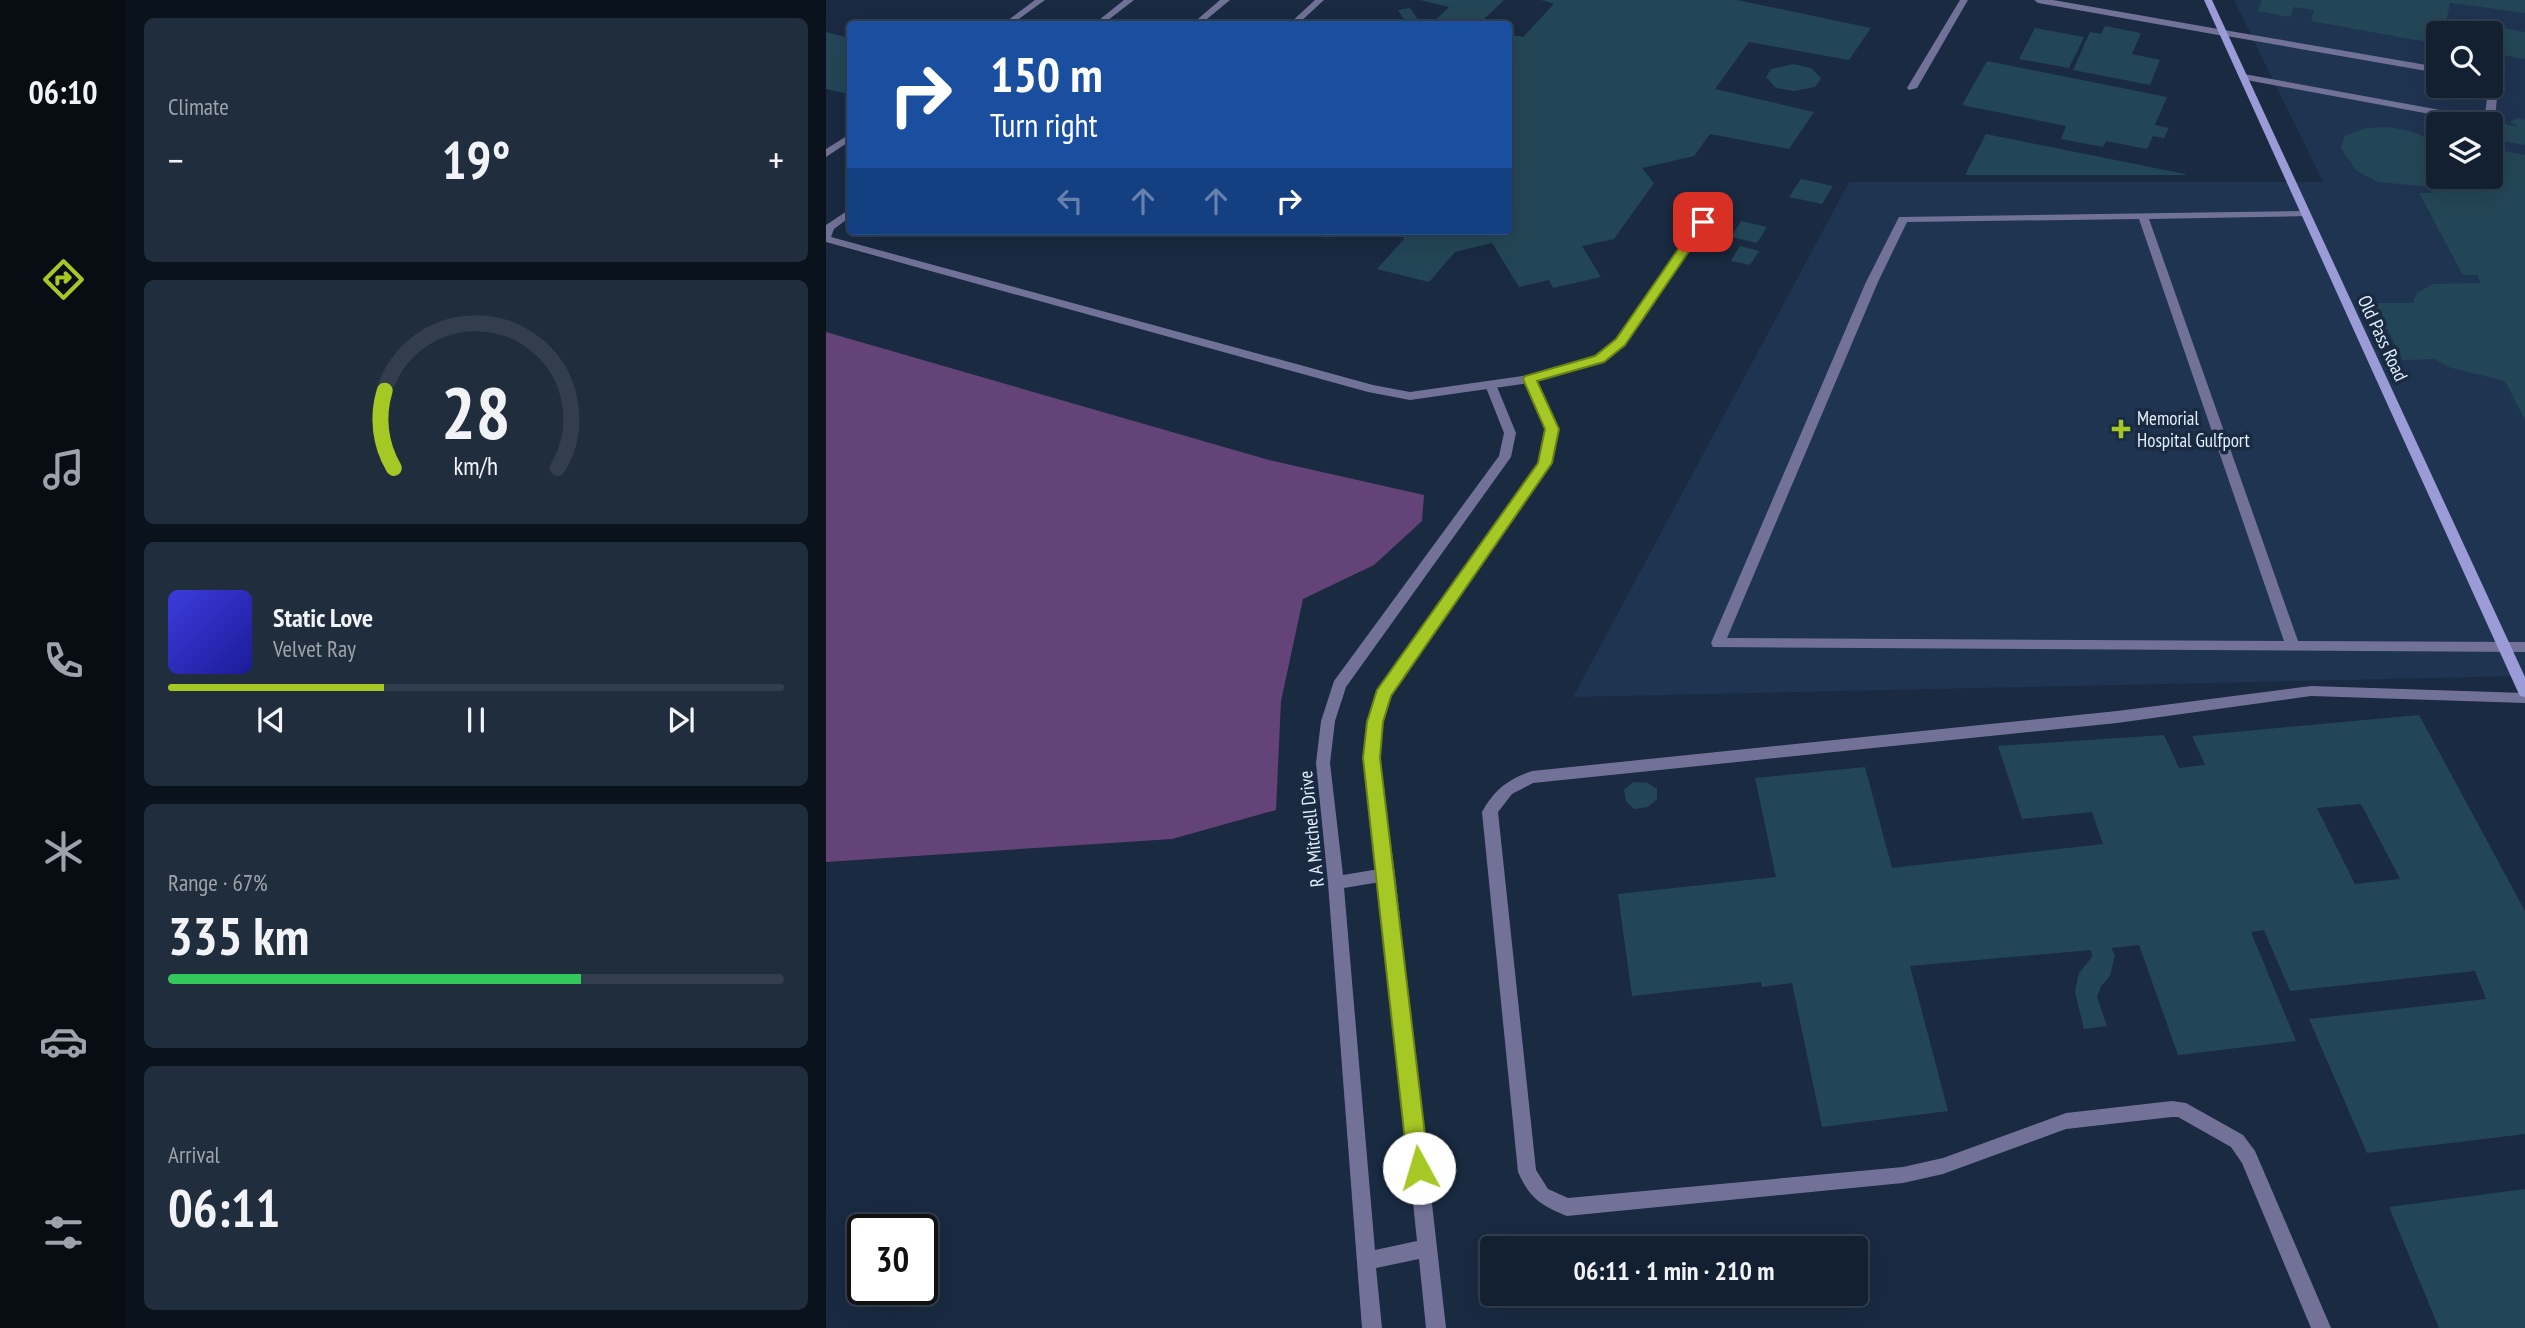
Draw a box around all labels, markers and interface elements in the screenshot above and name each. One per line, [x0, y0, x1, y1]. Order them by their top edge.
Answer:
map controls [2426, 21, 2503, 189]
button: search [2426, 21, 2503, 98]
text: 150 m [990, 42, 1103, 106]
icon: right [875, 49, 966, 140]
text: 06:10 [28, 71, 98, 113]
text: Climate [168, 92, 229, 121]
text: Turn right [990, 104, 1098, 146]
button: layers [2426, 112, 2503, 189]
text: 19° [442, 126, 510, 193]
text: − [168, 135, 184, 184]
text: + [768, 135, 784, 184]
icon: left [1051, 182, 1089, 220]
icon: ahead [1124, 182, 1162, 220]
icon: ahead [1197, 182, 1235, 220]
icon: right [1270, 182, 1308, 220]
pin [1673, 192, 1733, 252]
icon: arrive [1684, 203, 1722, 241]
icon: directions [39, 255, 88, 304]
street label: Old Pass Road [2353, 291, 2413, 385]
text: 28 [441, 364, 511, 458]
place label: Memorial Hospital Gulfport [2137, 406, 2251, 452]
marker: Memorial Hospital Gulfport [2111, 419, 2131, 439]
icon: music [39, 445, 88, 494]
text: km/h [454, 450, 498, 482]
text: Static Love [273, 601, 373, 634]
text: Velvet Ray [273, 634, 356, 663]
icon: phone [39, 636, 88, 685]
icon: previous [252, 701, 290, 739]
icon: pause [457, 701, 495, 739]
icon: next [662, 701, 700, 739]
street label: R A Mitchell Drive [1293, 770, 1329, 888]
icon: climate [39, 827, 88, 876]
text: Range · 67% [168, 868, 268, 897]
text: 335 km [168, 902, 309, 969]
icon: car [39, 1017, 88, 1066]
position arrow [1382, 1131, 1456, 1205]
text: Arrival [168, 1140, 220, 1169]
text: 06:11 [168, 1174, 280, 1241]
icon: filters [39, 1208, 88, 1257]
speed limit sign: 30 [847, 1214, 938, 1305]
text: 06:11 · 1 min · 210 m [1574, 1254, 1774, 1287]

